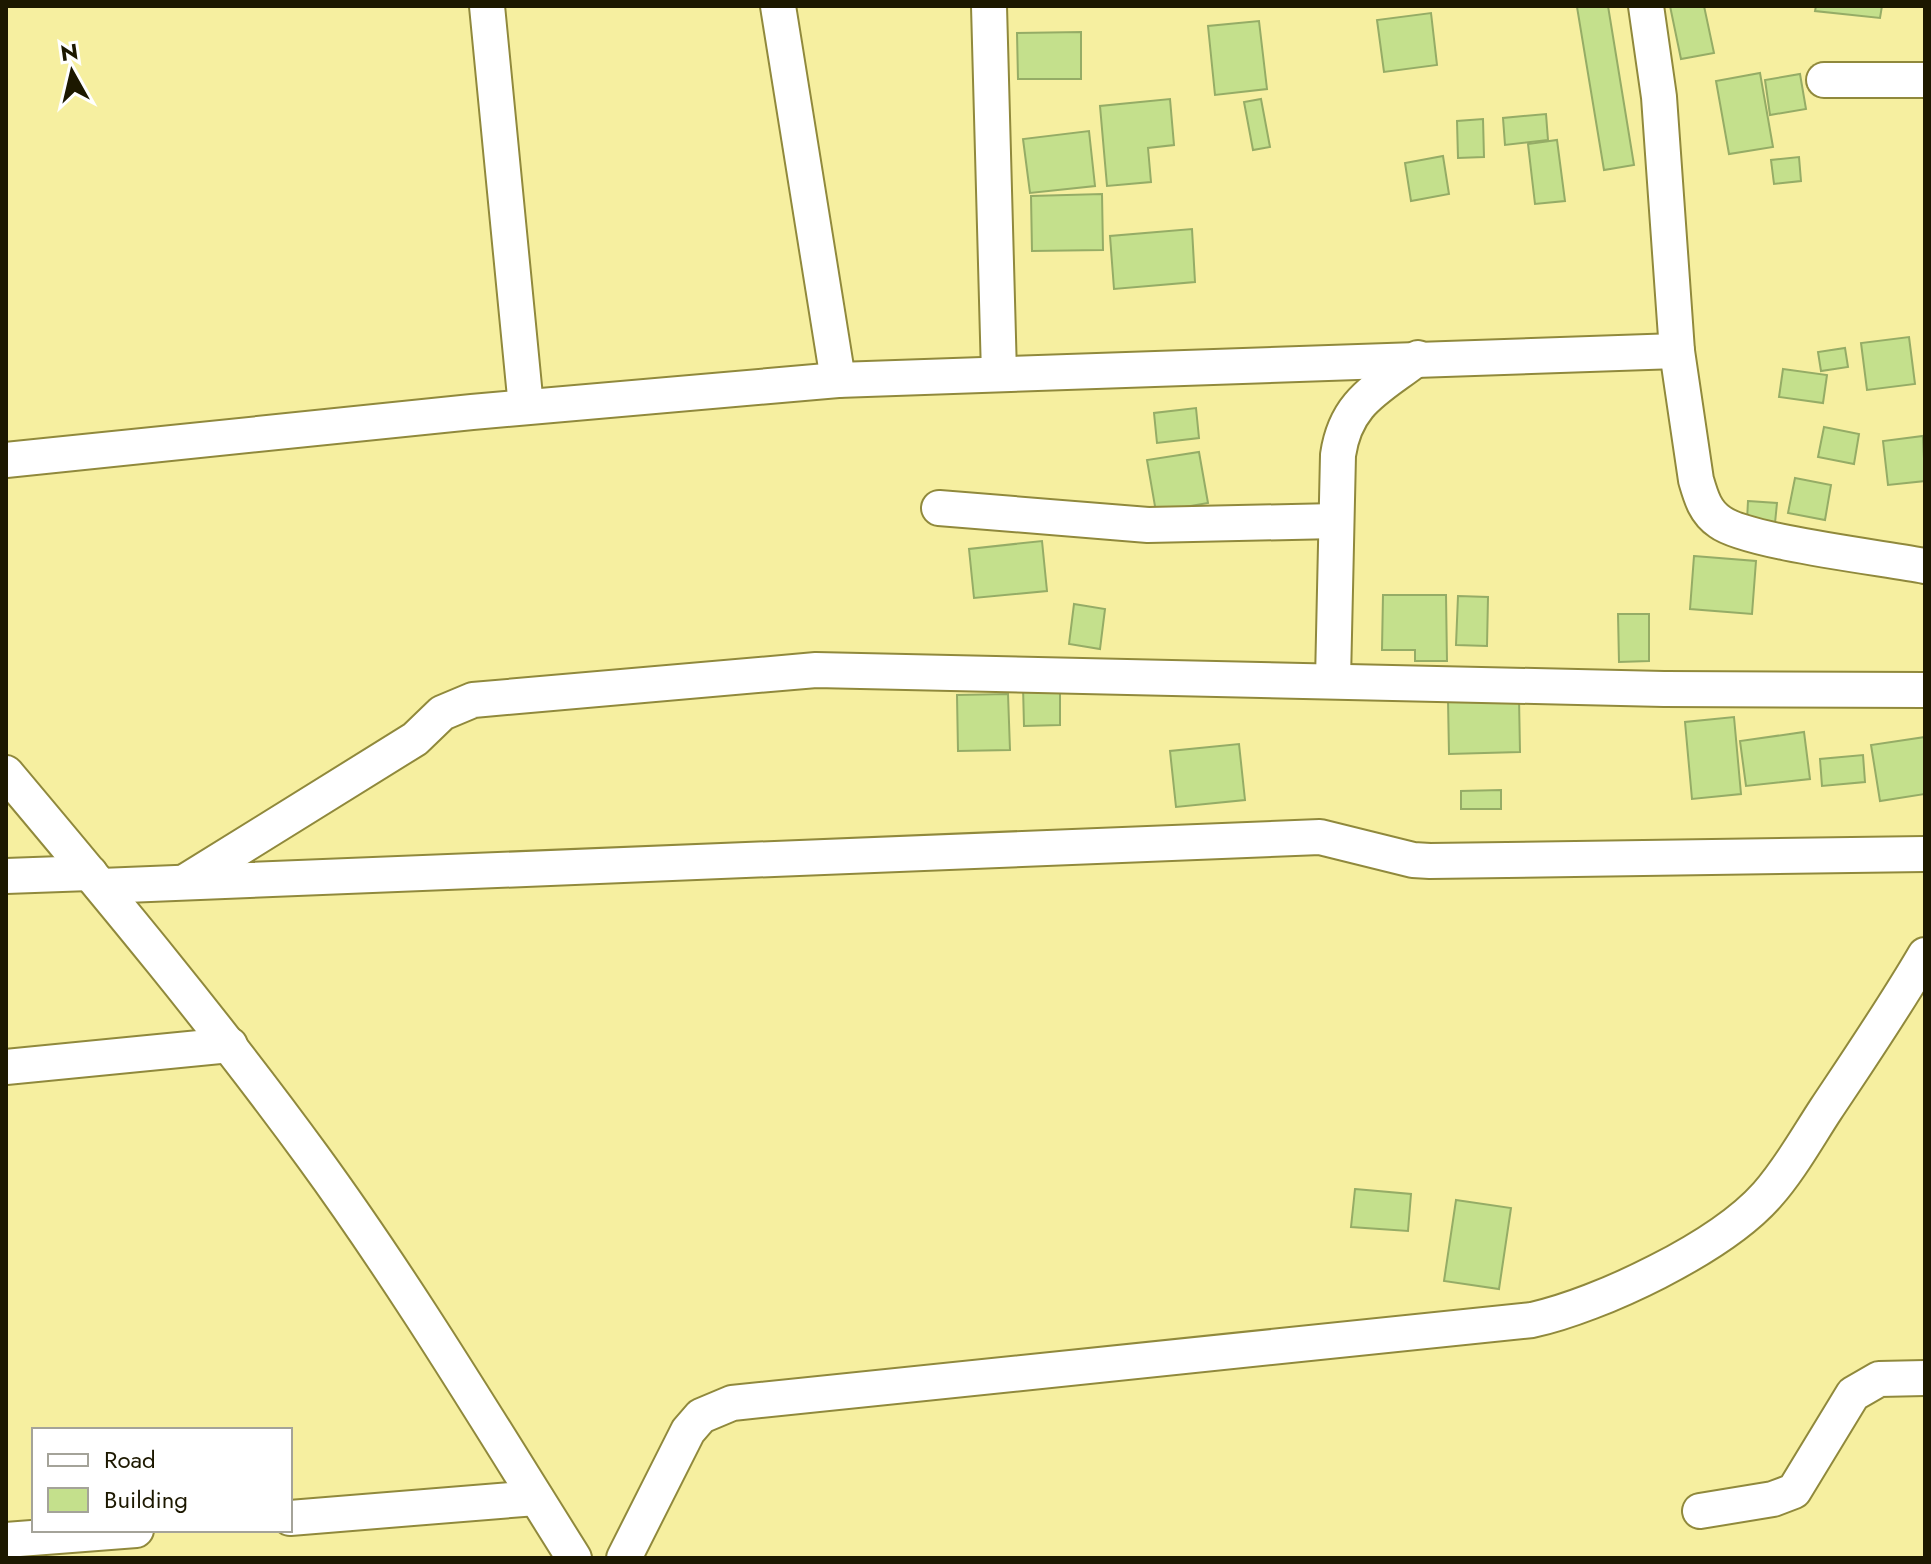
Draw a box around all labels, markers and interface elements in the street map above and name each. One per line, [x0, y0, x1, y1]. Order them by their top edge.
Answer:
north arrow [32, 32, 112, 112]
text: N [58, 35, 80, 69]
legend [32, 1428, 292, 1532]
text: Road [104, 1442, 156, 1477]
text: Building [104, 1482, 188, 1517]

